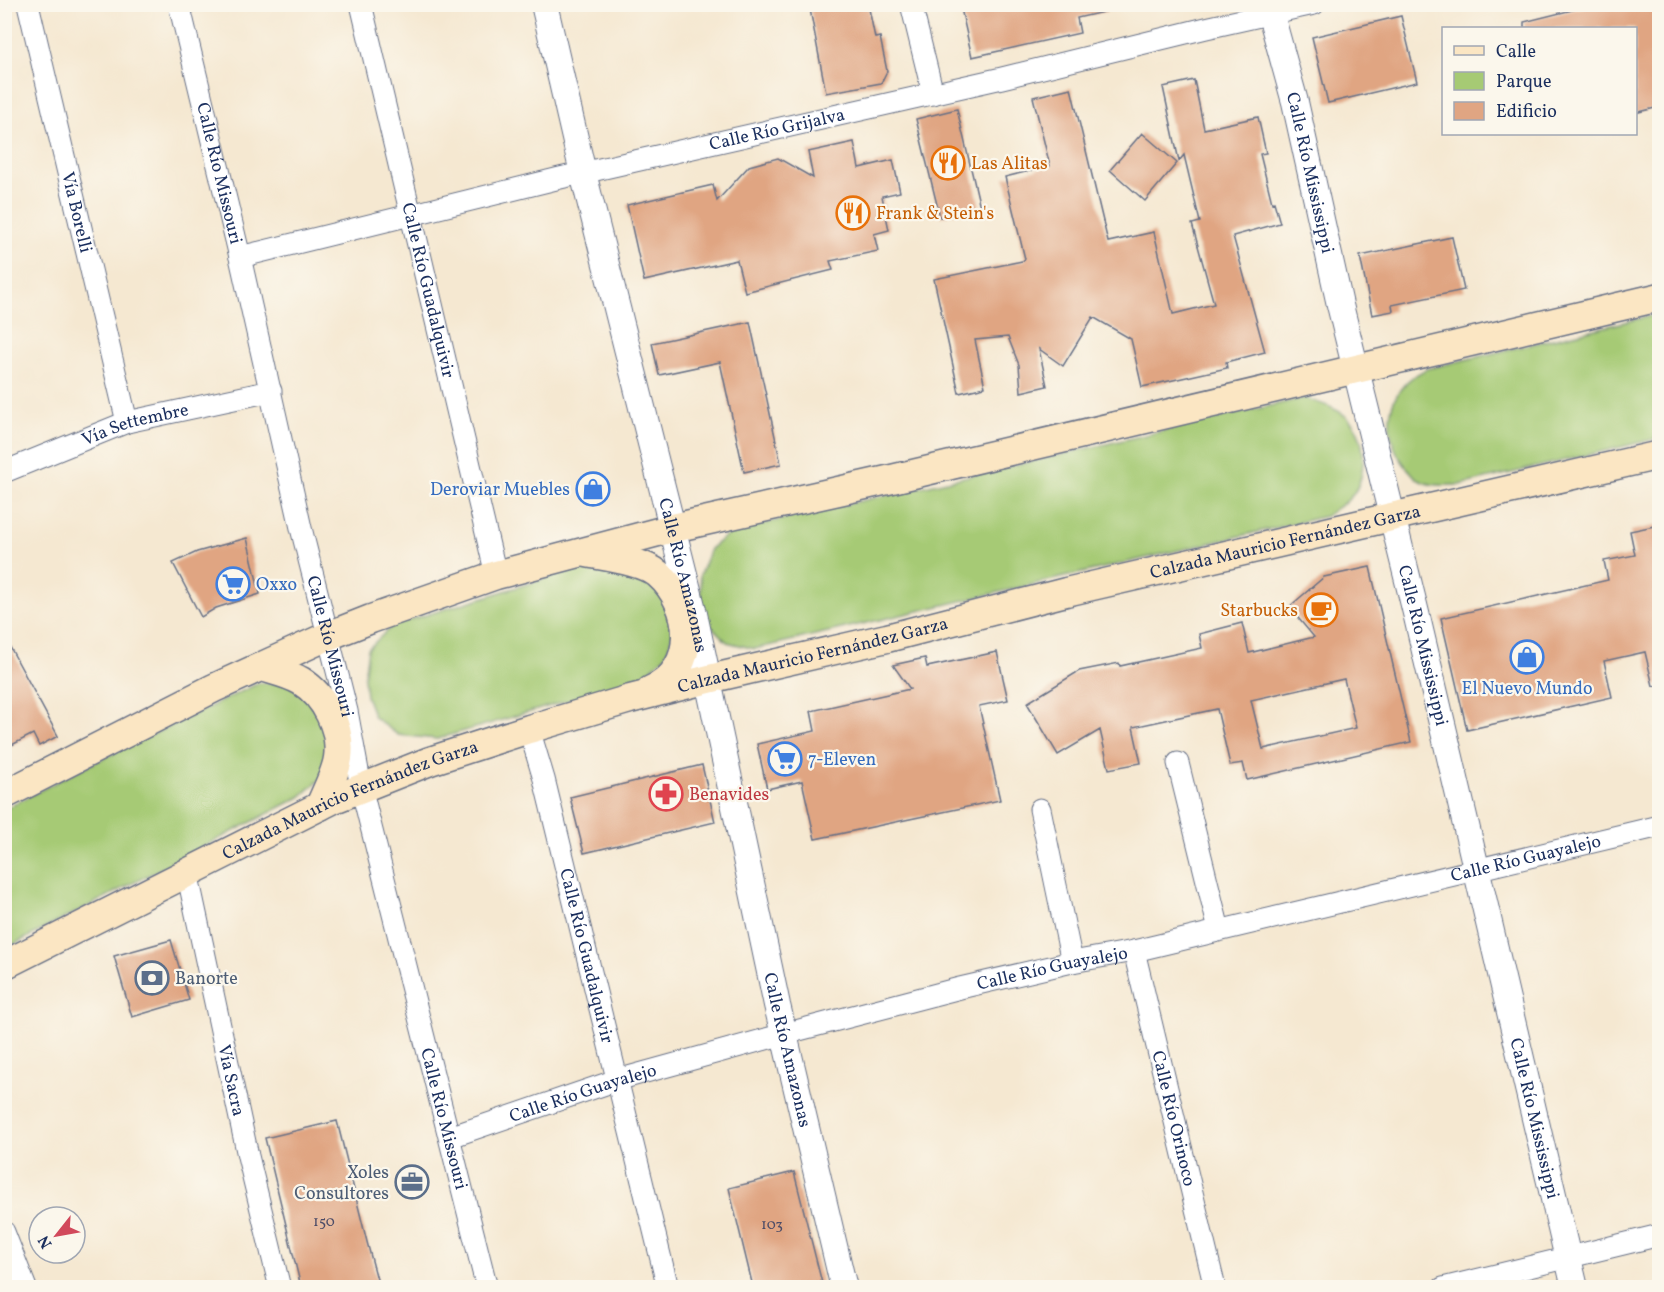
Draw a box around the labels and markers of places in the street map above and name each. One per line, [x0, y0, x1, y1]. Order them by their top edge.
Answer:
restaurant icon: Las Alitas [930, 145, 966, 181]
place label: Las Alitas [971, 152, 1048, 177]
restaurant icon: Frank & Stein's [835, 195, 871, 231]
place label: Frank & Stein's [876, 202, 994, 227]
shop icon: Deroviar Muebles [575, 471, 611, 507]
place label: Deroviar Muebles [430, 478, 570, 503]
supermarket icon: Oxxo [215, 566, 251, 602]
place label: Oxxo [256, 573, 297, 598]
cafe icon: Starbucks [1303, 592, 1339, 628]
place label: Starbucks [1220, 599, 1298, 624]
shop icon: El Nuevo Mundo [1509, 639, 1545, 675]
place label: El Nuevo Mundo [1461, 677, 1593, 702]
supermarket icon: 7-Eleven [767, 741, 803, 777]
place label: 7-Eleven [808, 748, 876, 773]
pharmacy icon: Benavides [648, 776, 684, 812]
place label: Benavides [689, 783, 769, 808]
bank icon: Banorte [134, 960, 170, 996]
place label: Banorte [175, 967, 238, 992]
place label: Xoles Consultores [294, 1161, 389, 1207]
office icon: Xoles Consultores [394, 1164, 430, 1200]

